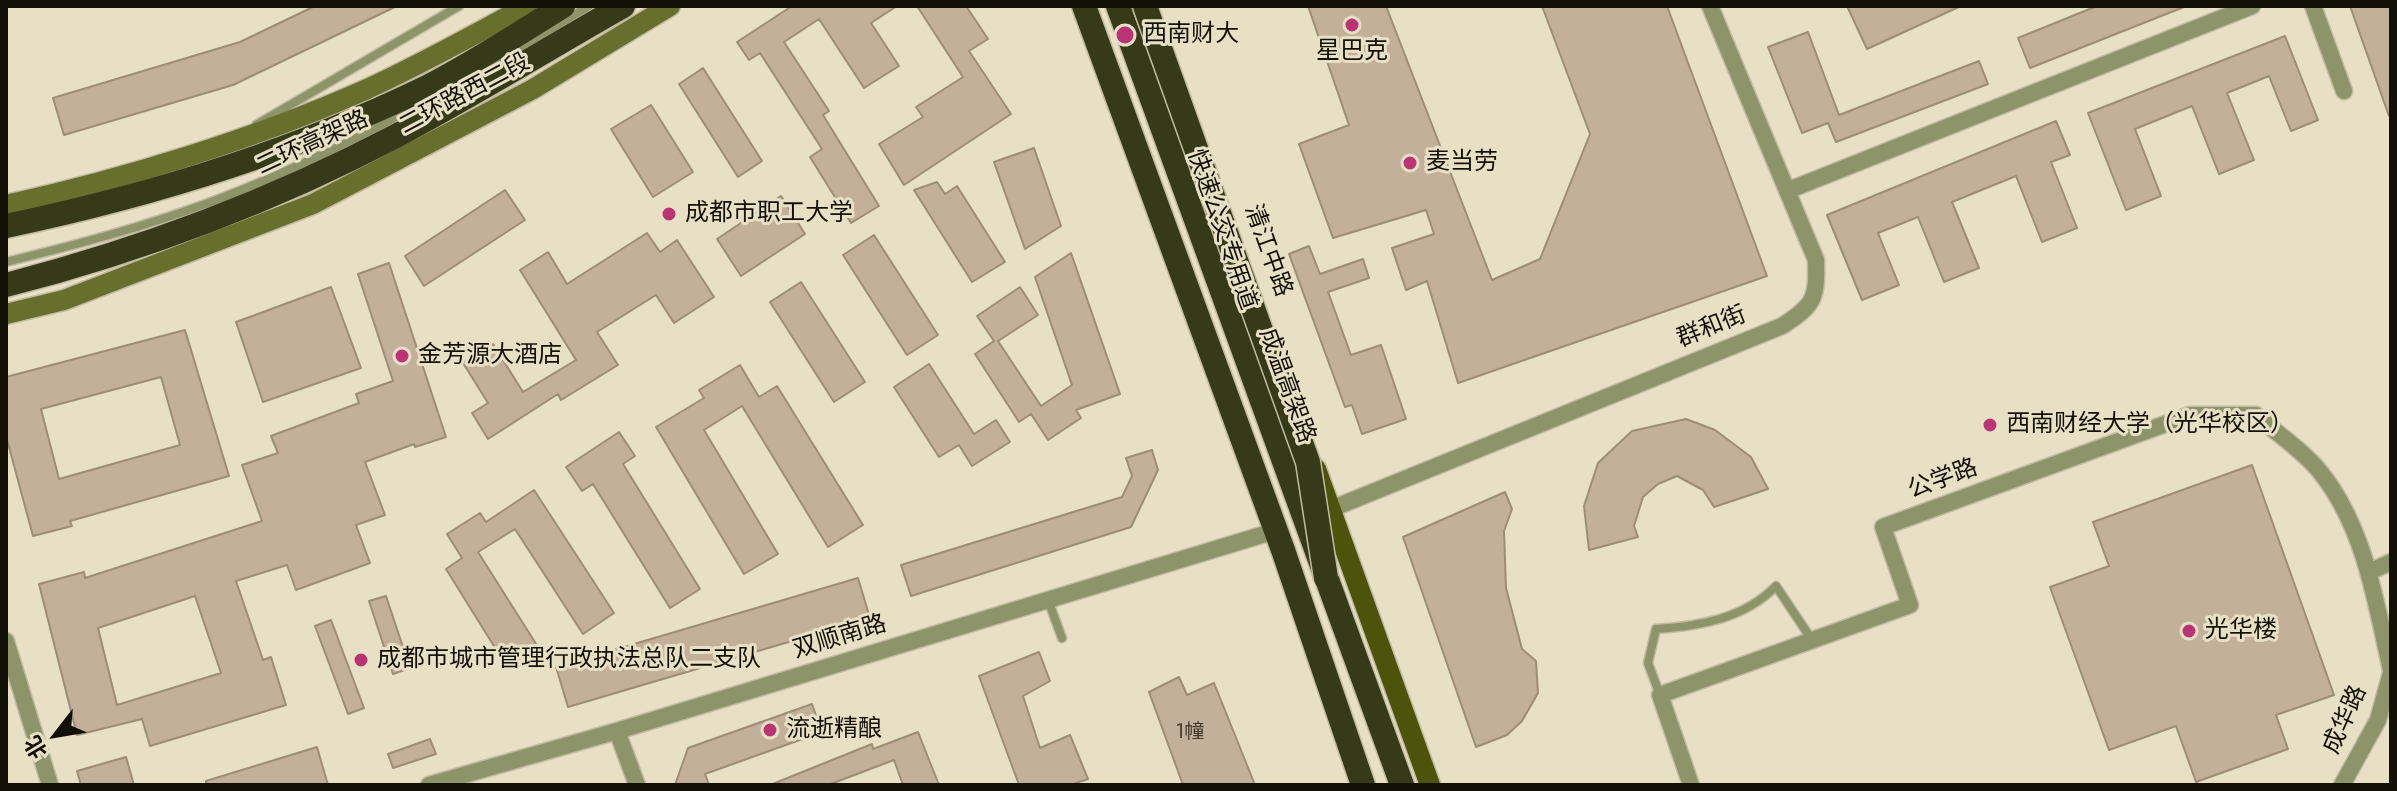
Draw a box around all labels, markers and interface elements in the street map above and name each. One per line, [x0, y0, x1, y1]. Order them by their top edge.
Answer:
marker: 星巴克 [1343, 16, 1361, 34]
place label: 西南财大 [1143, 21, 1239, 49]
marker: 西南财大 [1114, 24, 1136, 46]
place label: 星巴克 [1316, 38, 1388, 66]
street label: 二环路西二段 [395, 48, 535, 142]
street label: 二环高架路 [253, 106, 373, 182]
street label: 快速公交专用道 [1180, 146, 1262, 314]
place label: 麦当劳 [1426, 149, 1498, 177]
marker: 麦当劳 [1401, 154, 1419, 172]
place label: 成都市职工大学 [685, 200, 853, 228]
street label: 清江中路 [1237, 201, 1297, 301]
marker: 成都市职工大学 [660, 205, 678, 223]
street label: 群和街 [1673, 301, 1751, 355]
street label: 成温高架路 [1252, 325, 1320, 447]
place label: 金芳源大酒店 [418, 342, 562, 370]
marker: 金芳源大酒店 [393, 347, 411, 365]
place label: 西南财经大学（光华校区） [2006, 411, 2294, 439]
marker: 西南财经大学（光华校区） [1981, 416, 1999, 434]
street label: 公学路 [1904, 454, 1982, 506]
street label: 双顺南路 [790, 610, 890, 666]
place label: 光华楼 [2205, 617, 2277, 645]
marker: 光华楼 [2180, 622, 2198, 640]
place label: 成都市城市管理行政执法总队二支队 [377, 646, 761, 674]
marker: 成都市城市管理行政执法总队二支队 [352, 651, 370, 669]
street label: 成华路 [2318, 681, 2374, 759]
north arrow [16, 695, 96, 775]
place label: 流逝精酿 [786, 716, 882, 744]
marker: 流逝精酿 [761, 721, 779, 739]
house number: 1幢 [1176, 721, 1204, 745]
text: 北 [16, 730, 55, 765]

